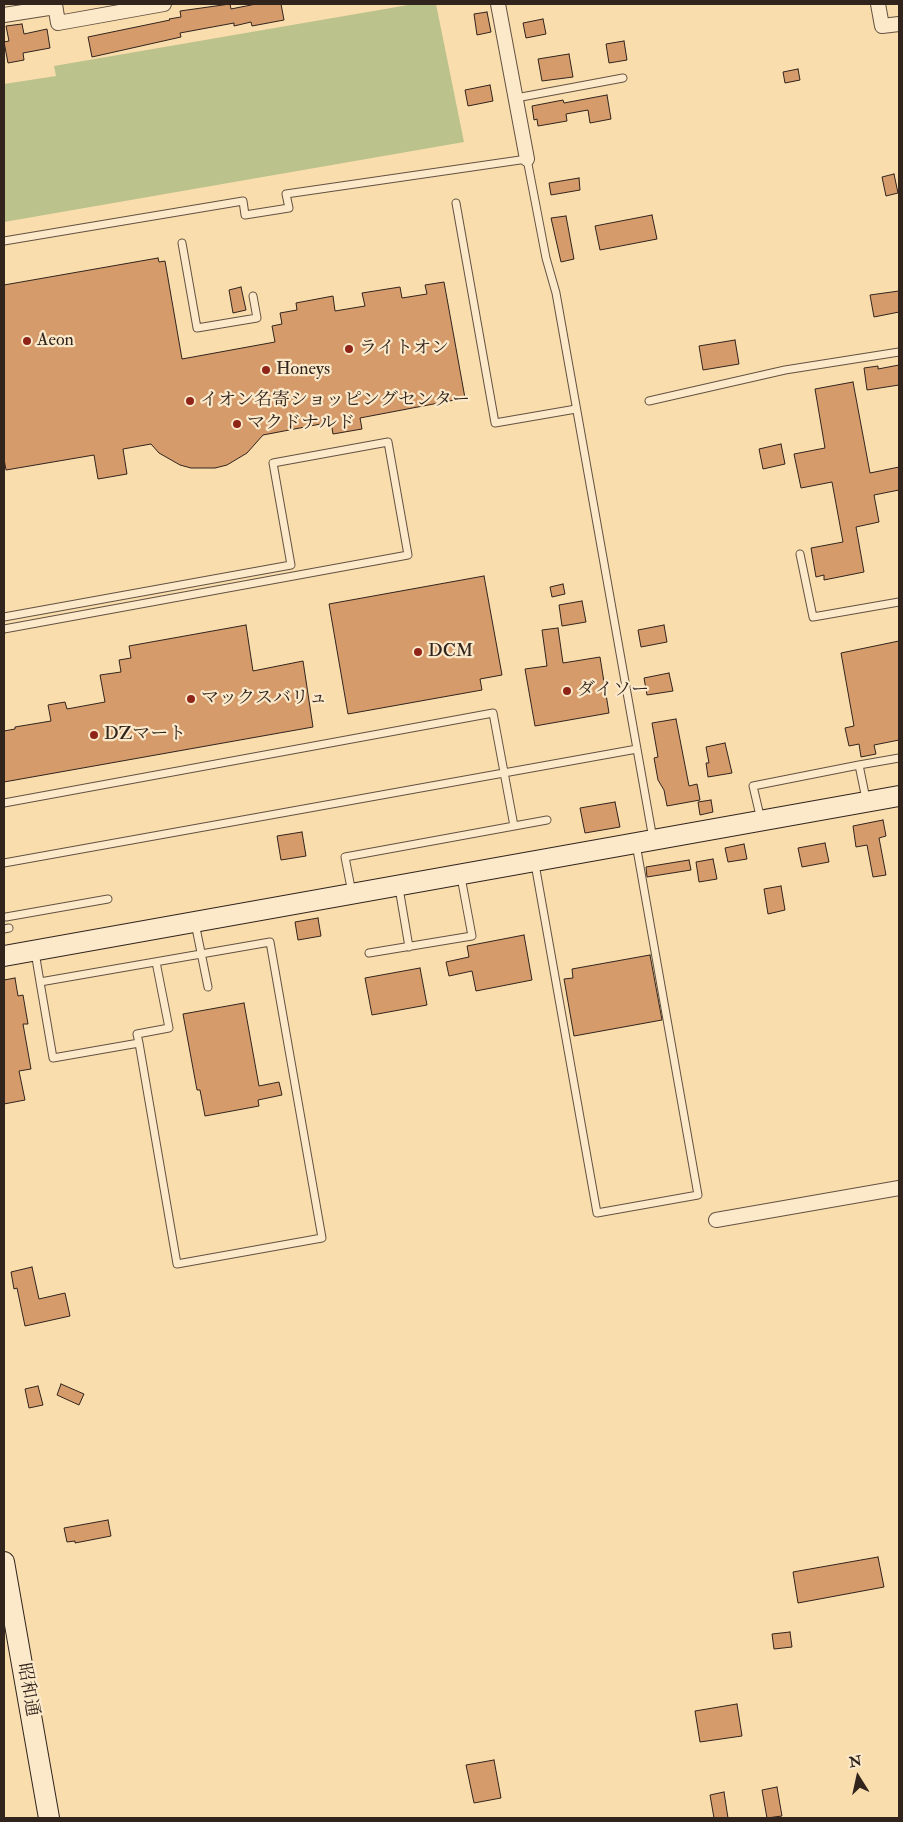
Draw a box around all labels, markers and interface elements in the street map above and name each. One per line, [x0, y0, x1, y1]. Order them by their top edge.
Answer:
place label: Aeon [37, 330, 74, 352]
marker: Aeon [21, 335, 33, 347]
place label: ライトオン [359, 338, 449, 360]
marker: ライトオン [343, 343, 355, 355]
place label: Honeys [276, 359, 330, 381]
marker: Honeys [260, 364, 272, 376]
place label: イオン名寄ショッピングセンター [200, 390, 470, 412]
marker: イオン名寄ショッピングセンター [184, 395, 196, 407]
place label: マクドナルド [247, 413, 355, 435]
marker: マクドナルド [231, 418, 243, 430]
place label: DCM [428, 641, 473, 663]
marker: DCM [412, 646, 424, 658]
place label: ダイソー [577, 680, 649, 702]
marker: ダイソー [561, 685, 573, 697]
place label: マックスバリュ [201, 688, 327, 710]
marker: マックスバリュ [185, 693, 197, 705]
place label: DZマート [104, 724, 186, 746]
marker: DZマート [88, 729, 100, 741]
street label: 昭和通 [12, 1662, 42, 1718]
north arrow [833, 1752, 883, 1802]
text: N [848, 1752, 863, 1771]

